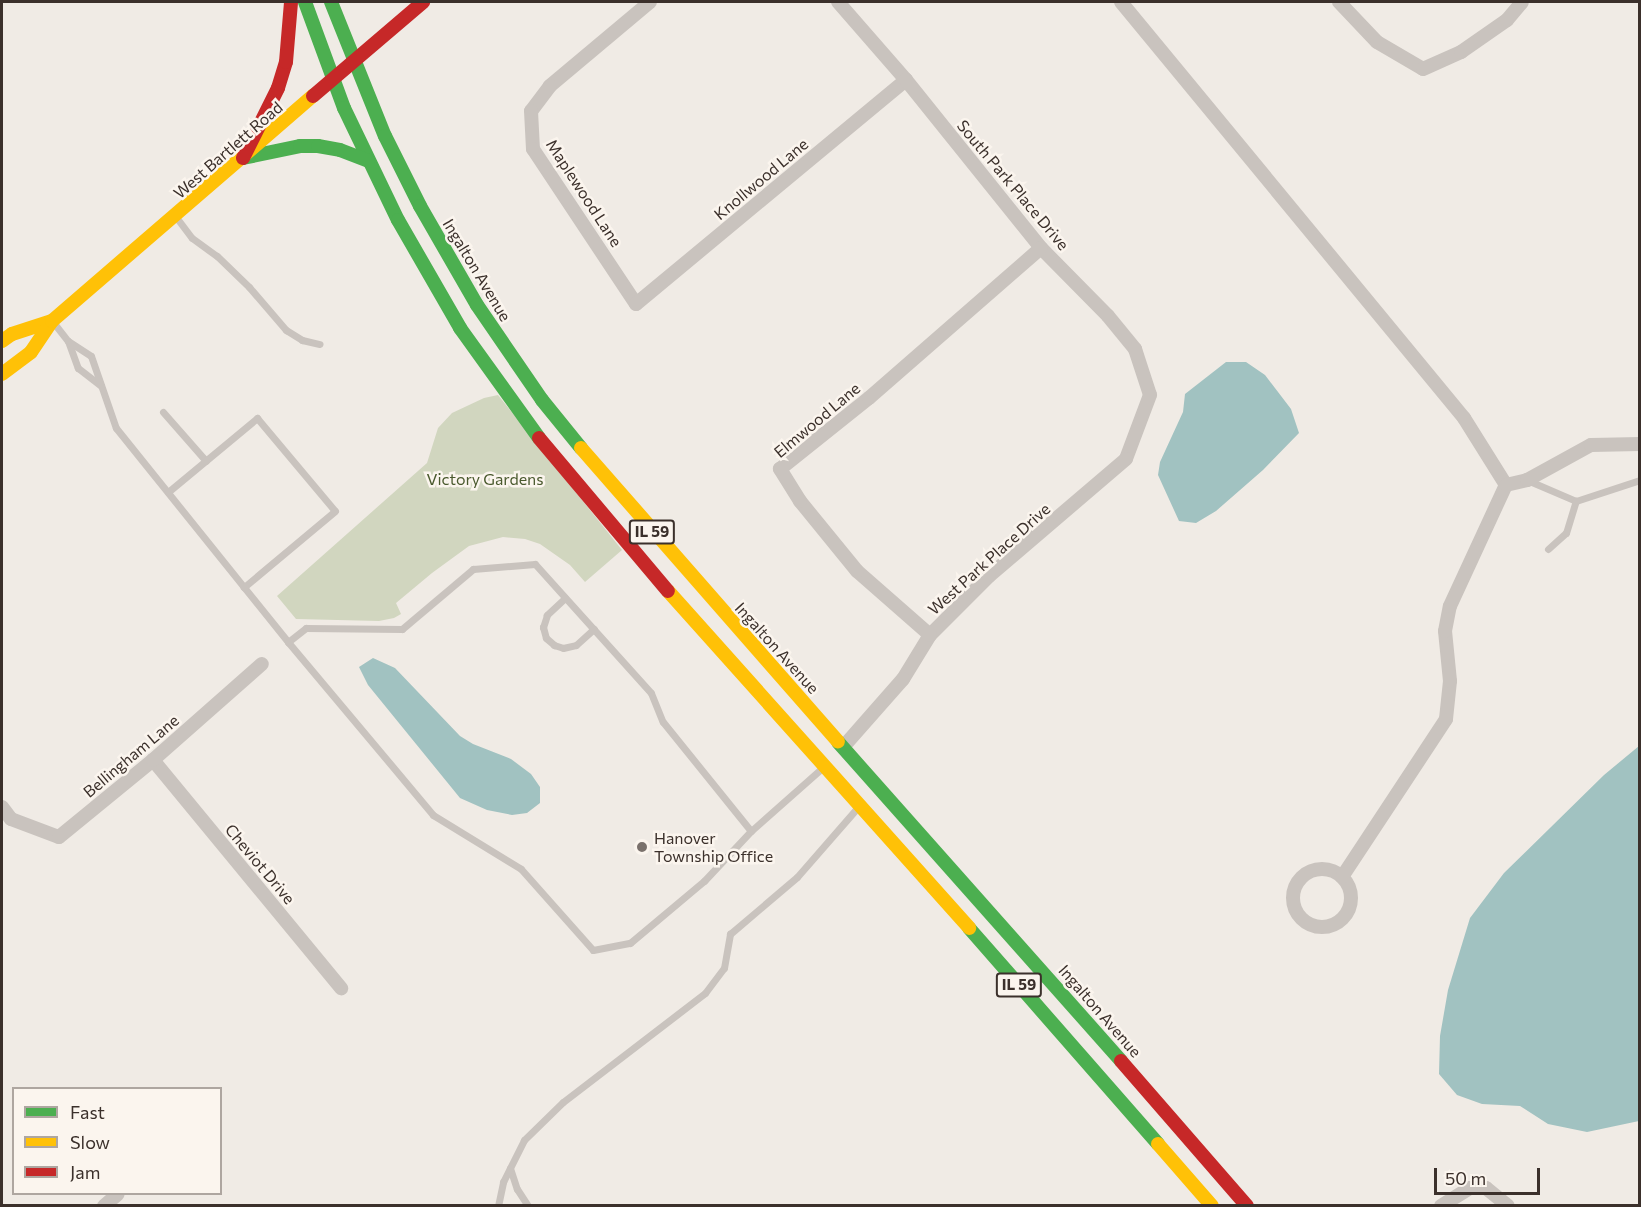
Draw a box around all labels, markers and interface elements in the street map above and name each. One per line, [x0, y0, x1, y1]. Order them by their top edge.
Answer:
street label: West Bartlett Road [170, 97, 286, 203]
street label: South Park Place Drive [953, 116, 1073, 254]
street label: Knollwood Lane [710, 134, 812, 224]
street label: Maplewood Lane [542, 136, 626, 250]
street label: Ingalton Avenue [439, 215, 515, 325]
street label: Elmwood Lane [770, 378, 864, 462]
park label: Victory Gardens [426, 469, 544, 489]
street label: West Park Place Drive [924, 499, 1054, 619]
road number: IL 59 [628, 520, 676, 544]
street label: Ingalton Avenue [731, 598, 823, 698]
street label: Bellingham Lane [79, 711, 183, 801]
street label: Cheviot Drive [221, 820, 299, 908]
place label: Hanover Township Office [654, 828, 773, 866]
marker: Hanover Township Office [635, 840, 649, 854]
street label: Ingalton Avenue [1055, 961, 1145, 1061]
road number: IL 59 [995, 973, 1043, 997]
legend [12, 1087, 222, 1195]
text: Fast [70, 1101, 105, 1123]
text: Slow [70, 1131, 110, 1153]
scale bar [1437, 1156, 1544, 1194]
text: Jam [70, 1161, 100, 1183]
text: 50 m [1445, 1167, 1486, 1189]

